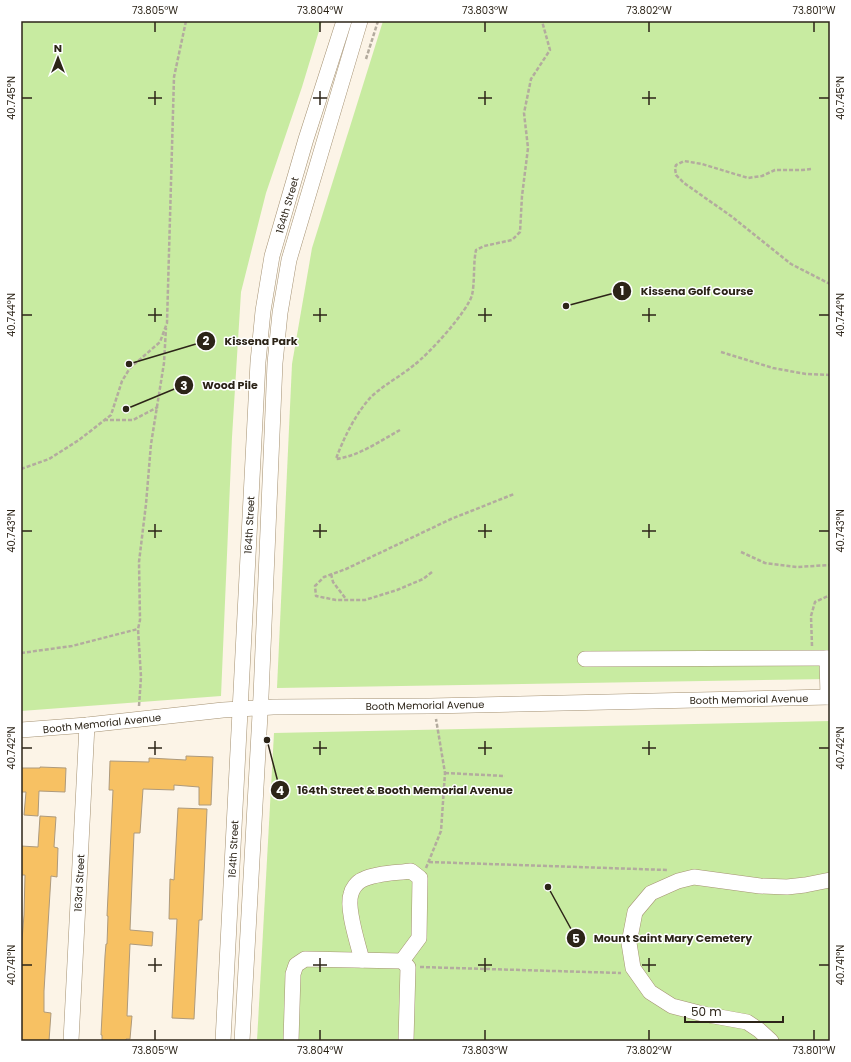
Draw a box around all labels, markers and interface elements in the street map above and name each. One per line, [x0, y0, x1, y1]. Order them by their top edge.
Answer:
text: 73.805°W [132, 3, 178, 18]
text: 73.804°W [297, 3, 343, 18]
text: 73.803°W [462, 3, 508, 18]
text: 73.802°W [626, 3, 672, 18]
text: 73.801°W [792, 3, 836, 18]
north arrow [38, 38, 78, 78]
text: N [54, 40, 62, 56]
text: 40.745°N [4, 76, 19, 120]
text: 40.745°N [833, 76, 848, 120]
street label: 164th Street [272, 175, 303, 235]
callout: Kissena Golf Course [612, 280, 761, 303]
text: 1 [620, 282, 624, 299]
text: Kissena Golf Course [641, 283, 753, 299]
text: 40.744°N [4, 293, 19, 337]
text: 40.744°N [833, 293, 848, 337]
callout: Kissena Park [196, 330, 305, 353]
text: 2 [203, 332, 210, 349]
text: Kissena Park [224, 333, 298, 349]
callout: Wood Pile [174, 374, 266, 397]
text: 3 [180, 377, 188, 394]
text: Wood Pile [202, 377, 258, 393]
street label: 164th Street [240, 495, 259, 554]
text: 40.743°N [4, 509, 19, 553]
text: 40.743°N [833, 509, 848, 553]
street label: Booth Memorial Avenue [689, 691, 809, 708]
street label: Booth Memorial Avenue [365, 697, 485, 714]
street label: Booth Memorial Avenue [42, 710, 162, 737]
text: 40.742°N [4, 726, 19, 770]
text: 40.742°N [833, 726, 848, 770]
callout: 164th Street & Booth Memorial Avenue [270, 779, 521, 802]
text: 4 [276, 782, 284, 799]
text: 164th Street & Booth Memorial Avenue [297, 782, 513, 798]
street label: 164th Street [224, 819, 243, 878]
street label: 163rd Street [70, 853, 89, 912]
callout: Mount Saint Mary Cemetery [566, 927, 760, 950]
text: 5 [572, 930, 580, 947]
text: Mount Saint Mary Cemetery [594, 930, 752, 946]
text: 40.741°N [4, 945, 19, 985]
text: 40.741°N [833, 945, 848, 985]
scale bar [685, 998, 783, 1024]
text: 50 m [691, 1003, 722, 1020]
text: 73.805°W [132, 1043, 178, 1058]
text: 73.804°W [297, 1043, 343, 1058]
text: 73.803°W [462, 1043, 508, 1058]
text: 73.802°W [626, 1043, 672, 1058]
text: 73.801°W [792, 1043, 836, 1058]

